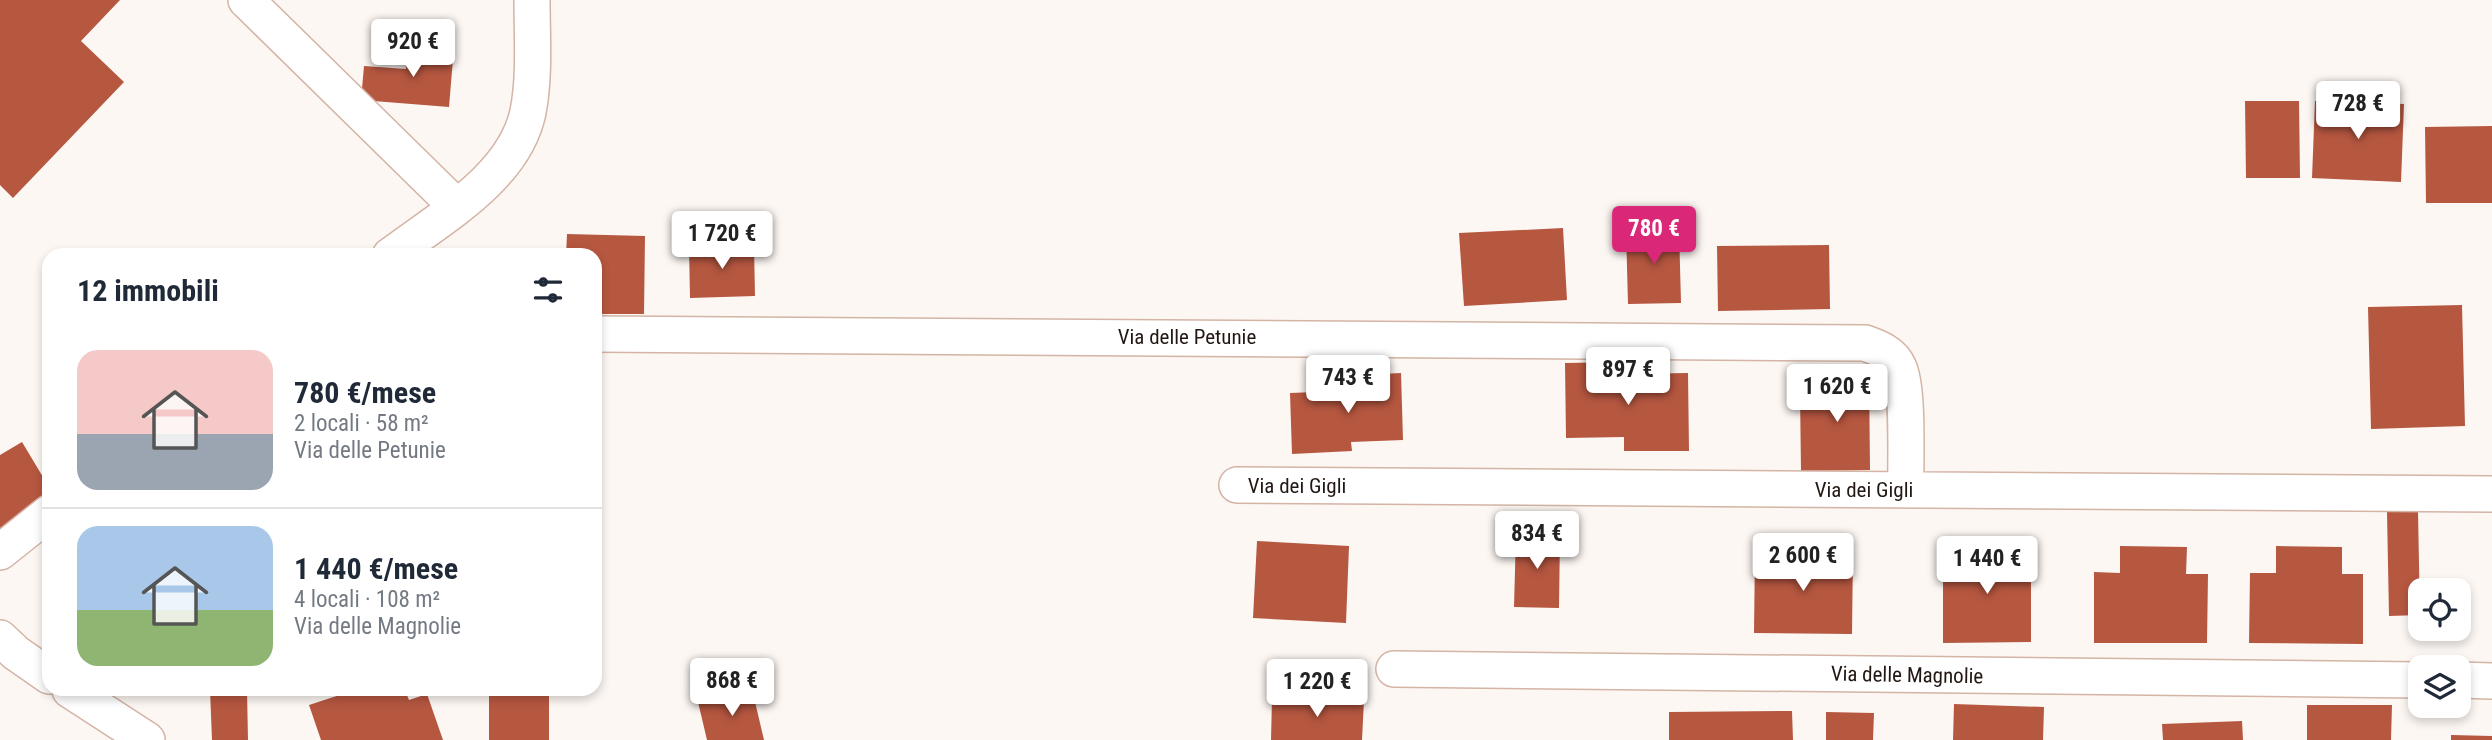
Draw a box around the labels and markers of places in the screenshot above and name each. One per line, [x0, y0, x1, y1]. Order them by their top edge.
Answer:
pin: 920 € [364, 20, 462, 79]
pin: 728 € [2309, 82, 2407, 141]
pin: 780 € [1605, 206, 1703, 266]
pin: 1 720 € [657, 212, 787, 271]
pin: 897 € [1579, 348, 1677, 407]
pin: 743 € [1299, 356, 1397, 415]
pin: 1 620 € [1772, 364, 1902, 424]
pin: 834 € [1488, 512, 1586, 571]
pin: 2 600 € [1738, 534, 1868, 593]
pin: 1 440 € [1922, 536, 2052, 596]
pin: 868 € [683, 658, 781, 718]
pin: 1 220 € [1252, 660, 1382, 719]

